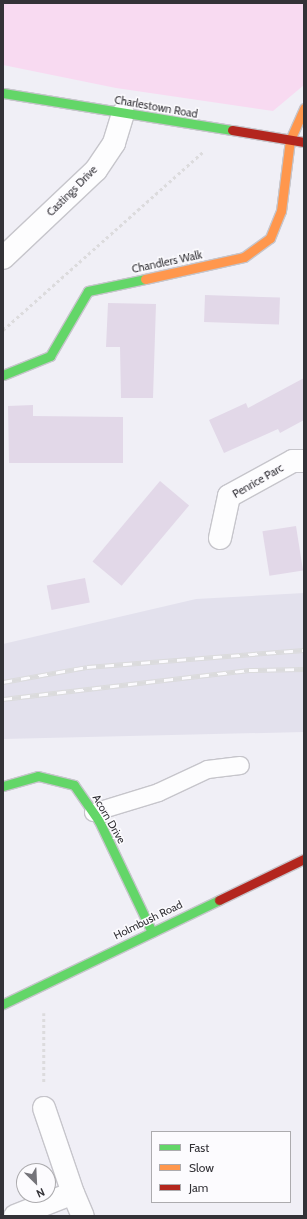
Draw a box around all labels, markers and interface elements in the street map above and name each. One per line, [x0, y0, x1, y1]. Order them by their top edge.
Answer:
street label: Charlestown Road [113, 93, 199, 121]
street label: Castings Drive [44, 163, 100, 219]
street label: Chandlers Walk [131, 248, 203, 276]
street label: Penrice Parc [230, 461, 286, 501]
street label: Acorn Drive [90, 792, 128, 846]
street label: Holmbush Road [112, 898, 184, 942]
legend [151, 1131, 291, 1203]
text: Fast [189, 1140, 209, 1155]
text: Slow [189, 1160, 214, 1175]
north arrow [16, 1163, 56, 1203]
text: Jam [189, 1180, 208, 1195]
text: N [34, 1185, 47, 1201]

